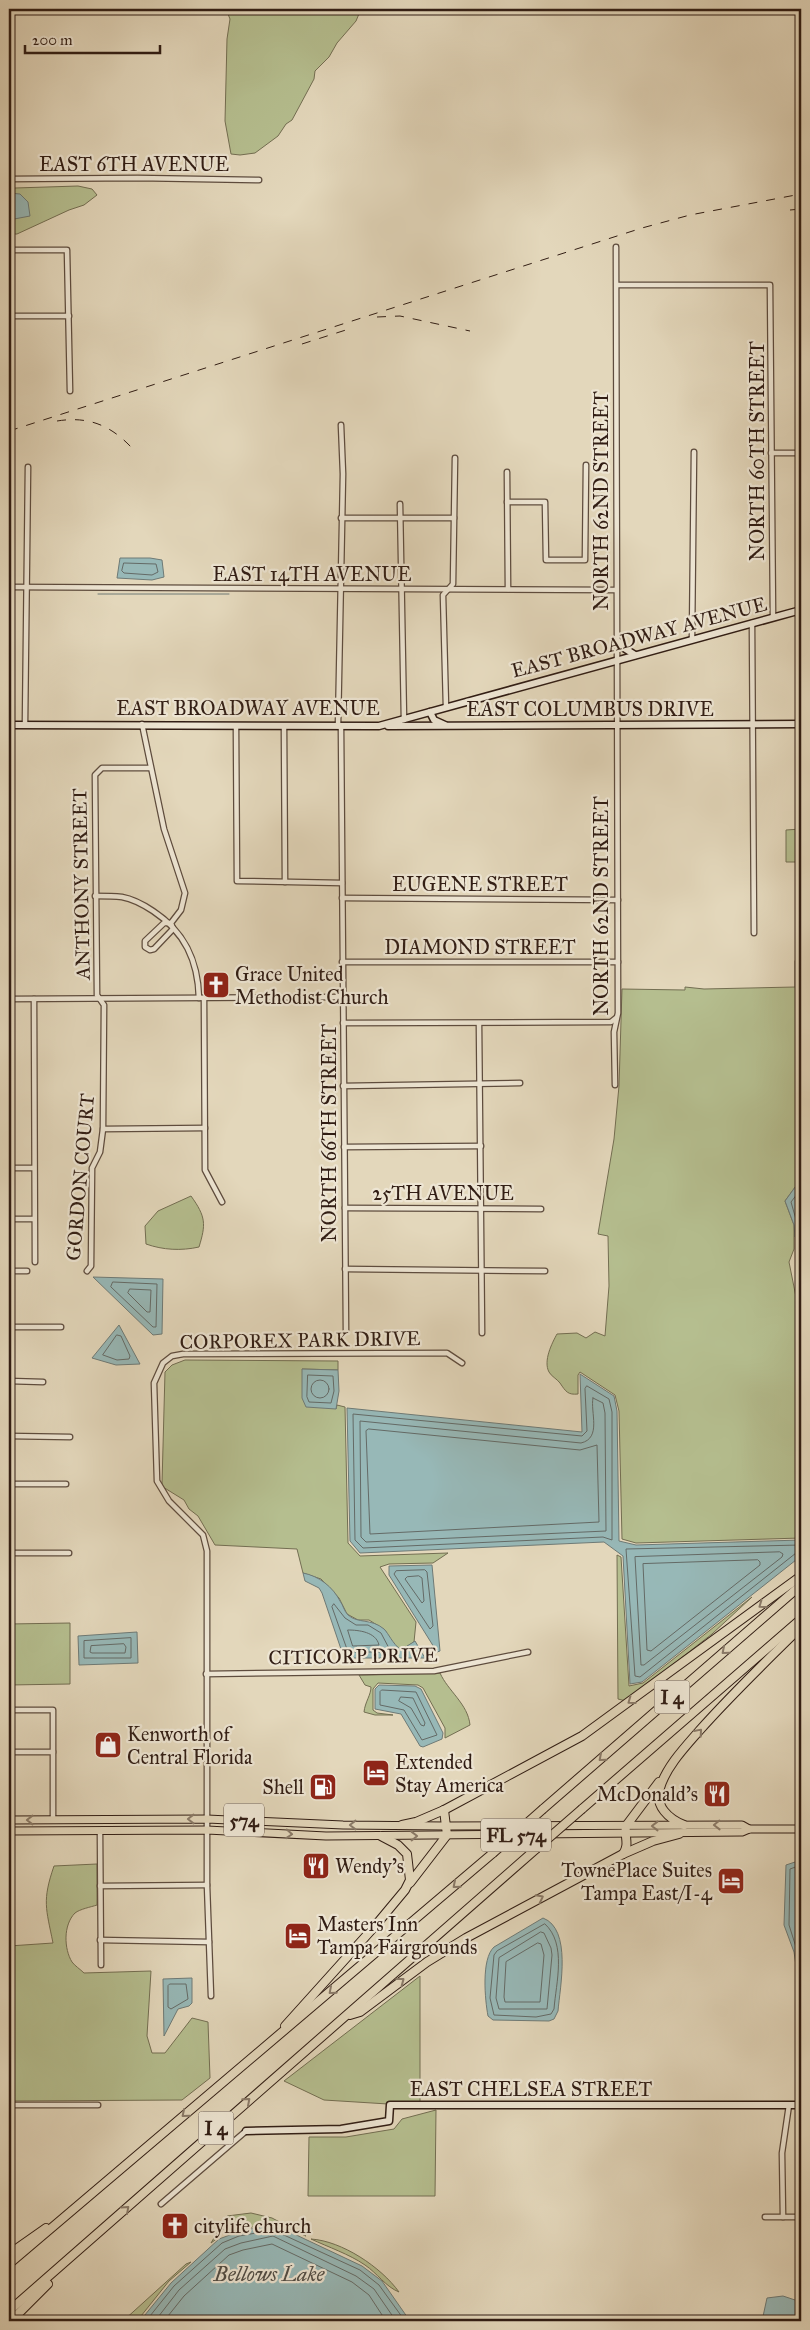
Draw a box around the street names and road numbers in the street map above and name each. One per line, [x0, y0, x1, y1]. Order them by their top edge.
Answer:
street label: EAST 6TH AVENUE [39, 152, 229, 176]
street label: NORTH 60TH STREET [745, 341, 769, 561]
street label: NORTH 62ND STREET [589, 391, 613, 611]
street label: EAST 14TH AVENUE [213, 562, 411, 586]
street label: EAST BROADWAY AVENUE [509, 591, 769, 683]
street label: EAST BROADWAY AVENUE [116, 696, 380, 720]
street label: EAST COLUMBUS DRIVE [466, 697, 714, 721]
street label: ANTHONY STREET [67, 788, 95, 981]
street label: NORTH 62ND STREET [589, 796, 613, 1016]
street label: EUGENE STREET [392, 872, 568, 896]
street label: DIAMOND STREET [384, 935, 576, 959]
street label: NORTH 66TH STREET [317, 1024, 341, 1242]
street label: GORDON COURT [61, 1092, 99, 1262]
street label: 25TH AVENUE [372, 1181, 514, 1205]
street label: CORPOREX PARK DRIVE [179, 1326, 421, 1354]
street label: CITICORP DRIVE [268, 1643, 438, 1669]
road number: I 4 [654, 1680, 690, 1714]
road number: 574 [224, 1804, 264, 1836]
road number: FL 574 [481, 1818, 551, 1852]
street label: EAST CHELSEA STREET [410, 2077, 653, 2101]
road number: I 4 [198, 2112, 234, 2144]

